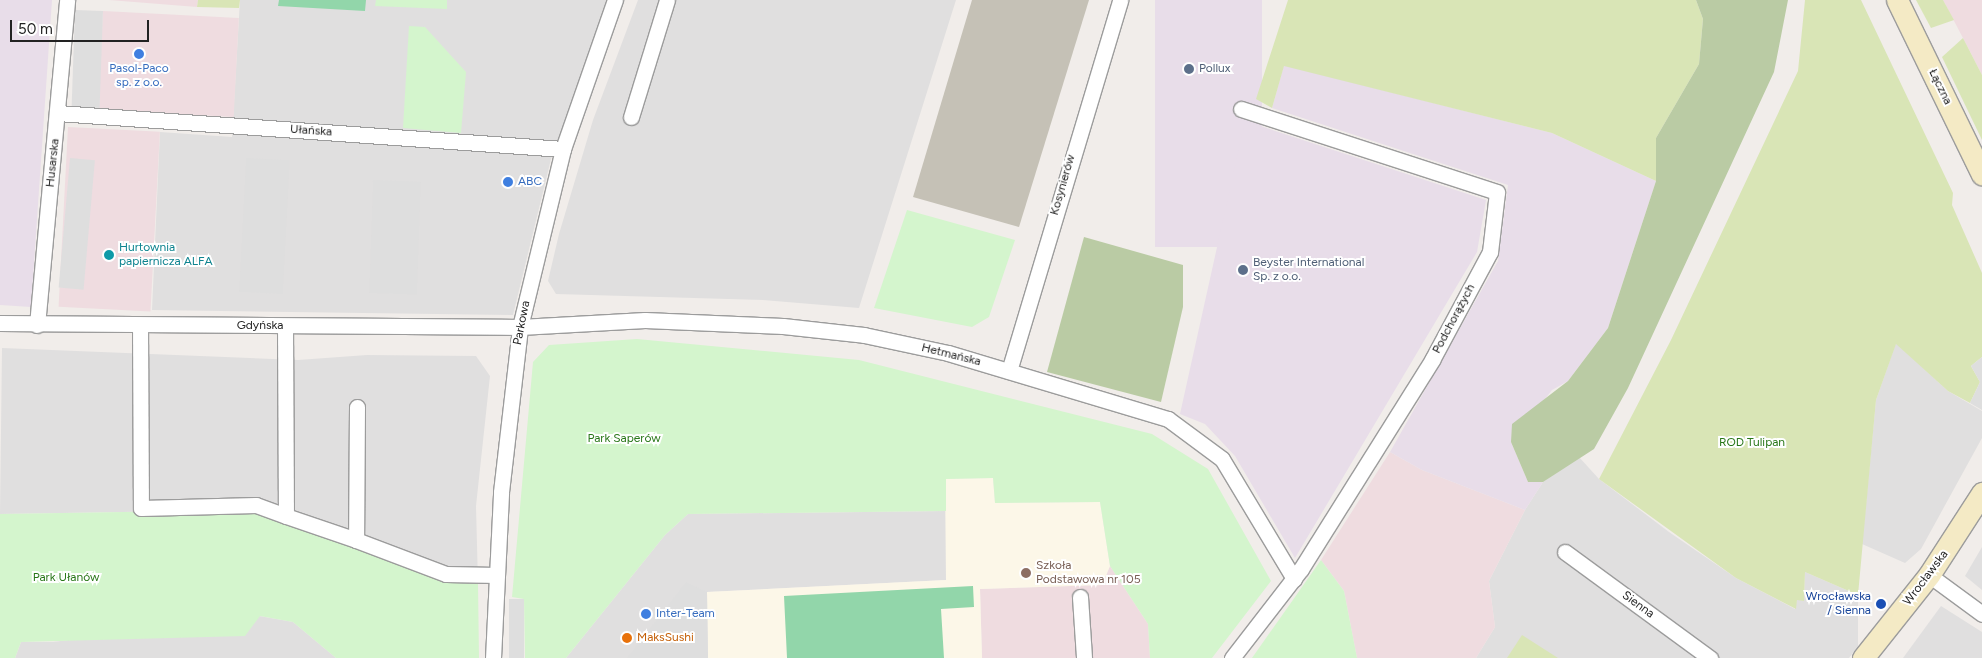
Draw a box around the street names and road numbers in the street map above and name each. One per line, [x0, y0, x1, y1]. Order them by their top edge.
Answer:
street label: Łączna [1925, 67, 1955, 107]
street label: Ułańska [290, 122, 332, 140]
street label: Husarska [43, 138, 63, 188]
street label: Kosynierów [1047, 153, 1079, 217]
street label: Podchorążych [1430, 282, 1478, 356]
street label: Parkowa [511, 300, 533, 346]
street label: Gdyńska [237, 319, 283, 333]
street label: Hetmańska [920, 341, 982, 369]
street label: Wrocławska [1901, 548, 1951, 608]
street label: Sienna [1619, 589, 1657, 621]

